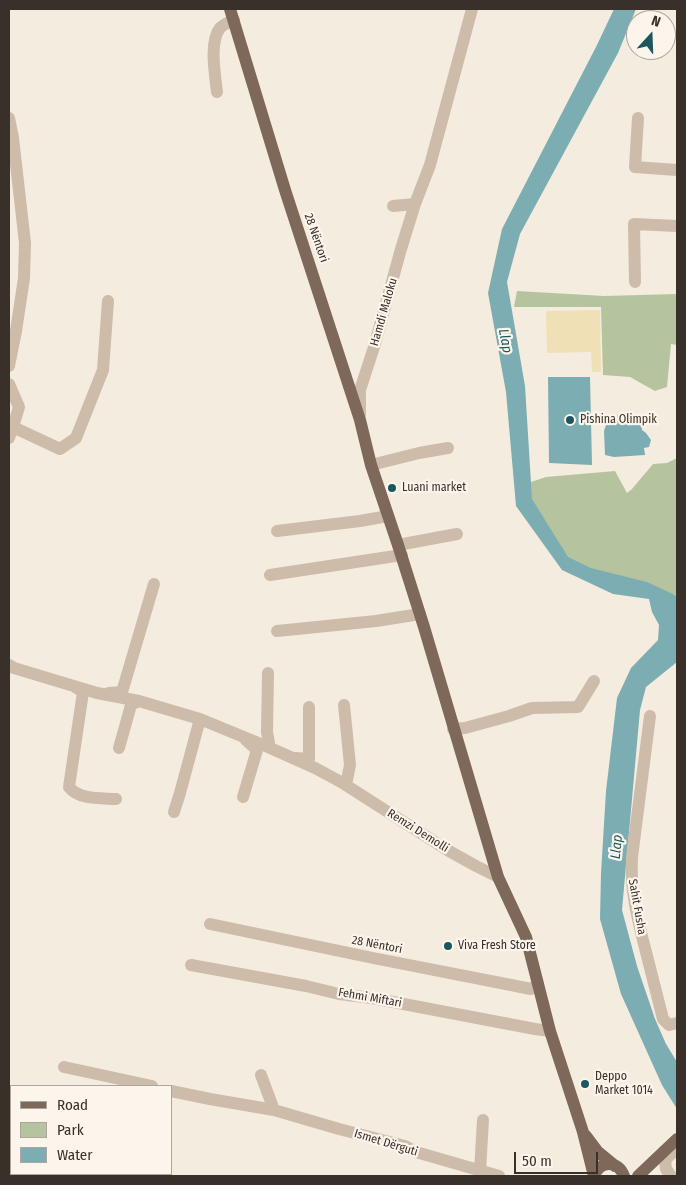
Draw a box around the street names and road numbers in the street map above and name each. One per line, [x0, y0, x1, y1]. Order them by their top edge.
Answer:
street label: 28 Nëntori [301, 212, 331, 264]
street label: Hamdi Maloku [367, 276, 401, 348]
street label: Remzi Demolli [385, 806, 451, 856]
street label: Sahit Fusha [625, 878, 649, 936]
street label: 28 Nëntori [351, 933, 403, 957]
street label: Fehmi Miftari [337, 985, 403, 1011]
street label: Ismet Dërguti [352, 1126, 420, 1160]

